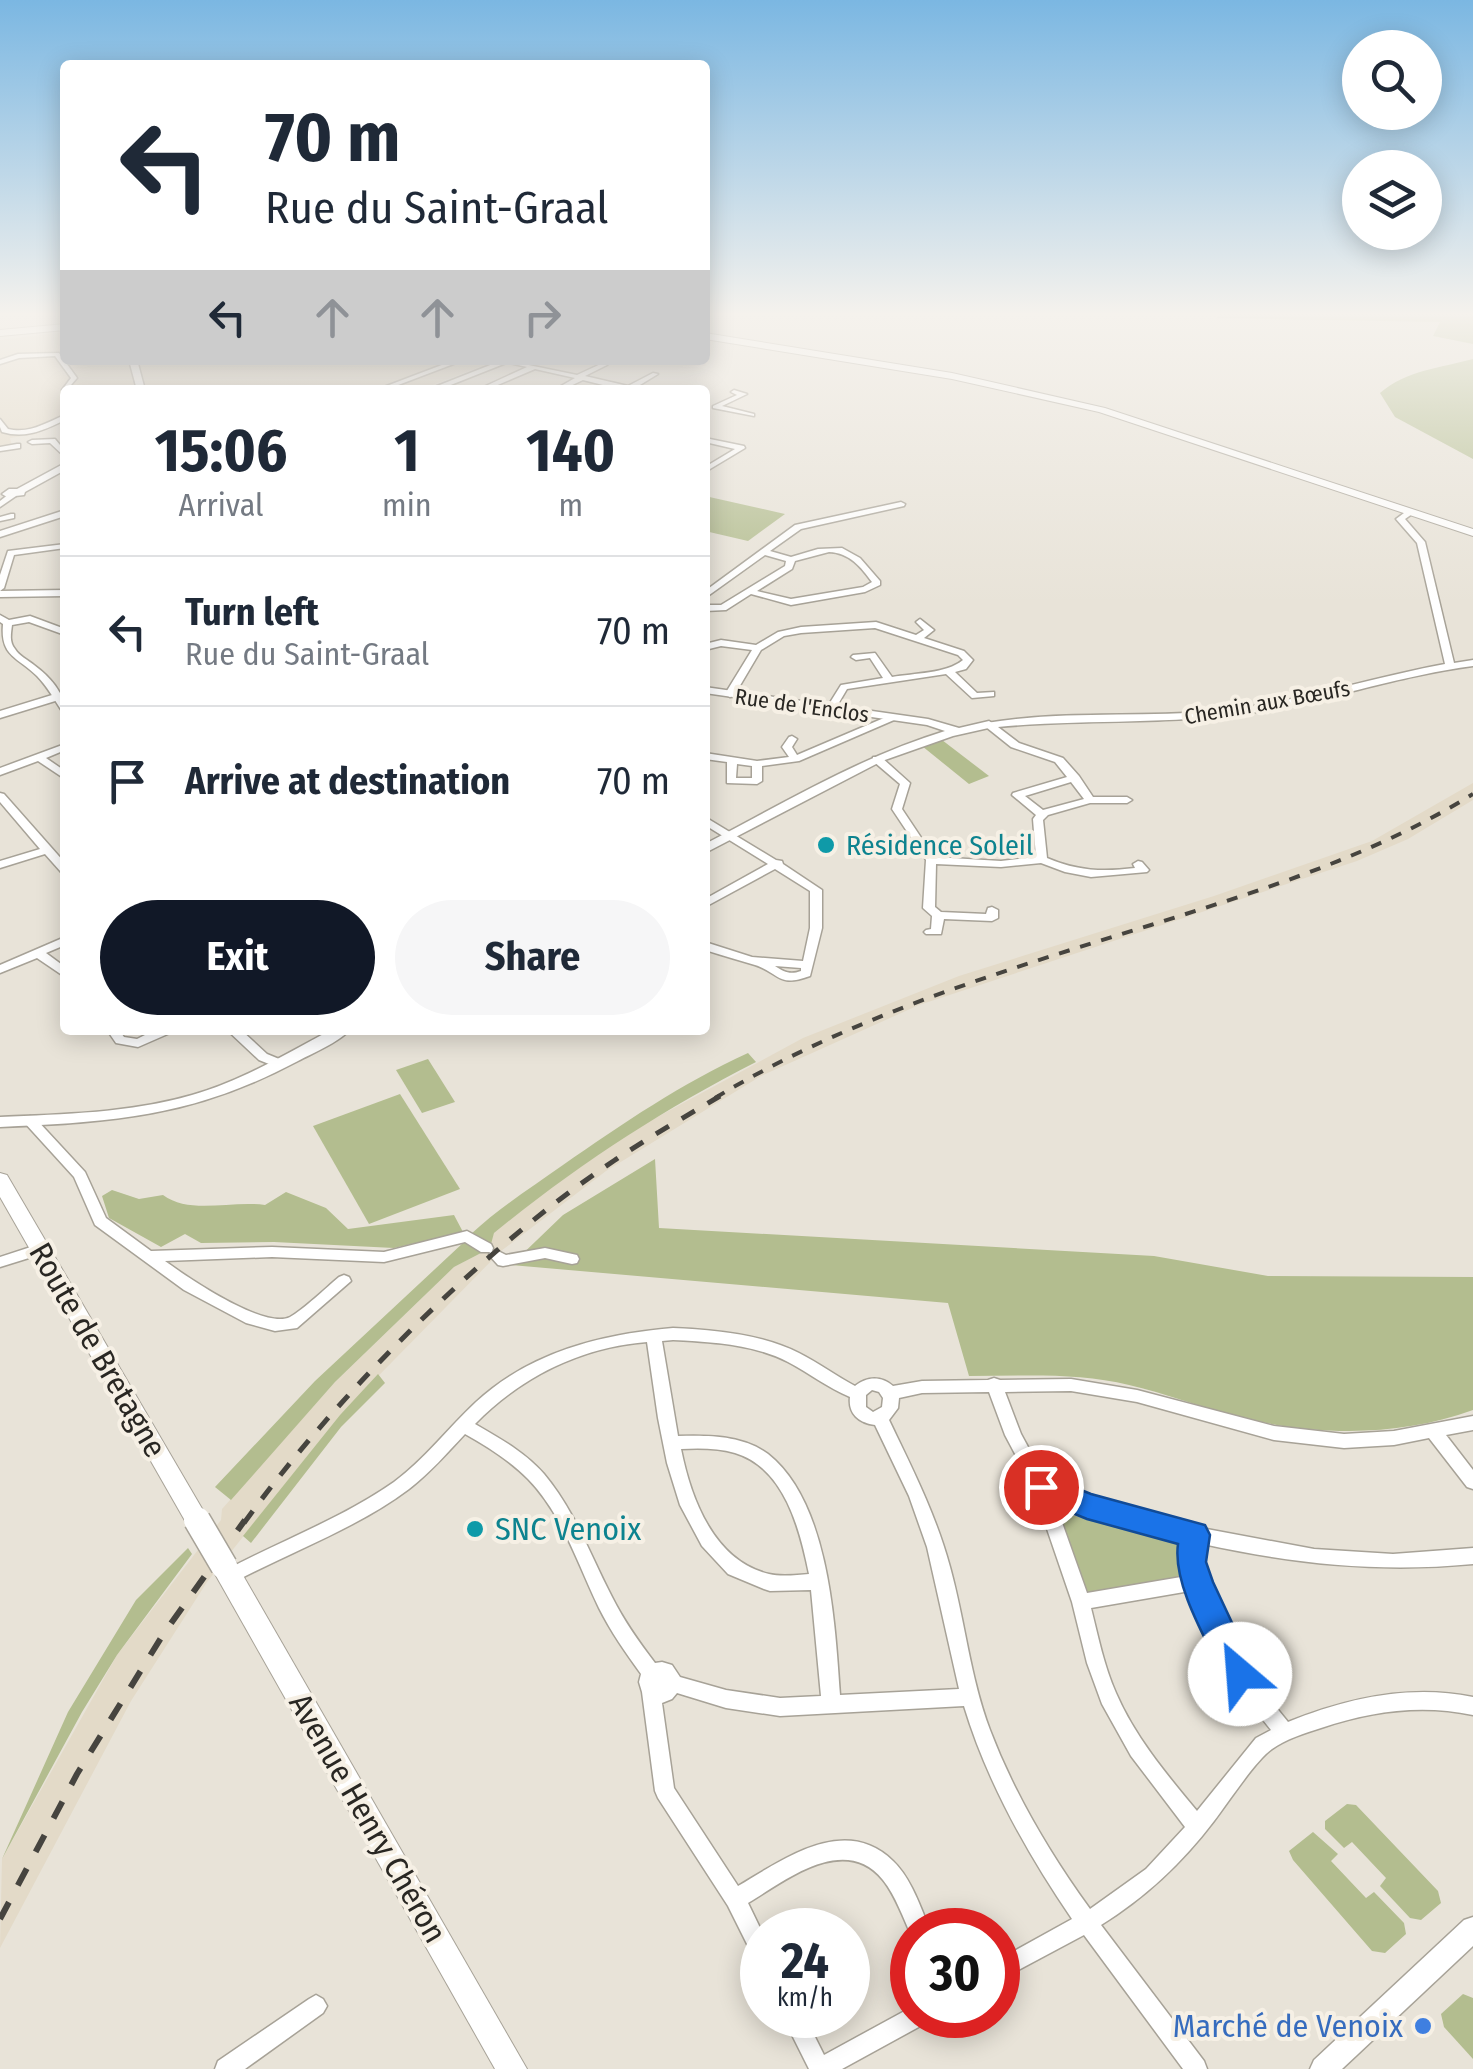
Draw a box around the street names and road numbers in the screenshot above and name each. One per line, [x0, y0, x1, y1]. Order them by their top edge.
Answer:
street label: Chemin aux Bœufs [1182, 675, 1352, 730]
street label: Rue de l'Enclos [733, 683, 871, 728]
street label: Route de Bretagne [21, 1236, 175, 1464]
street label: Avenue Henry Chéron [281, 1687, 455, 1949]

